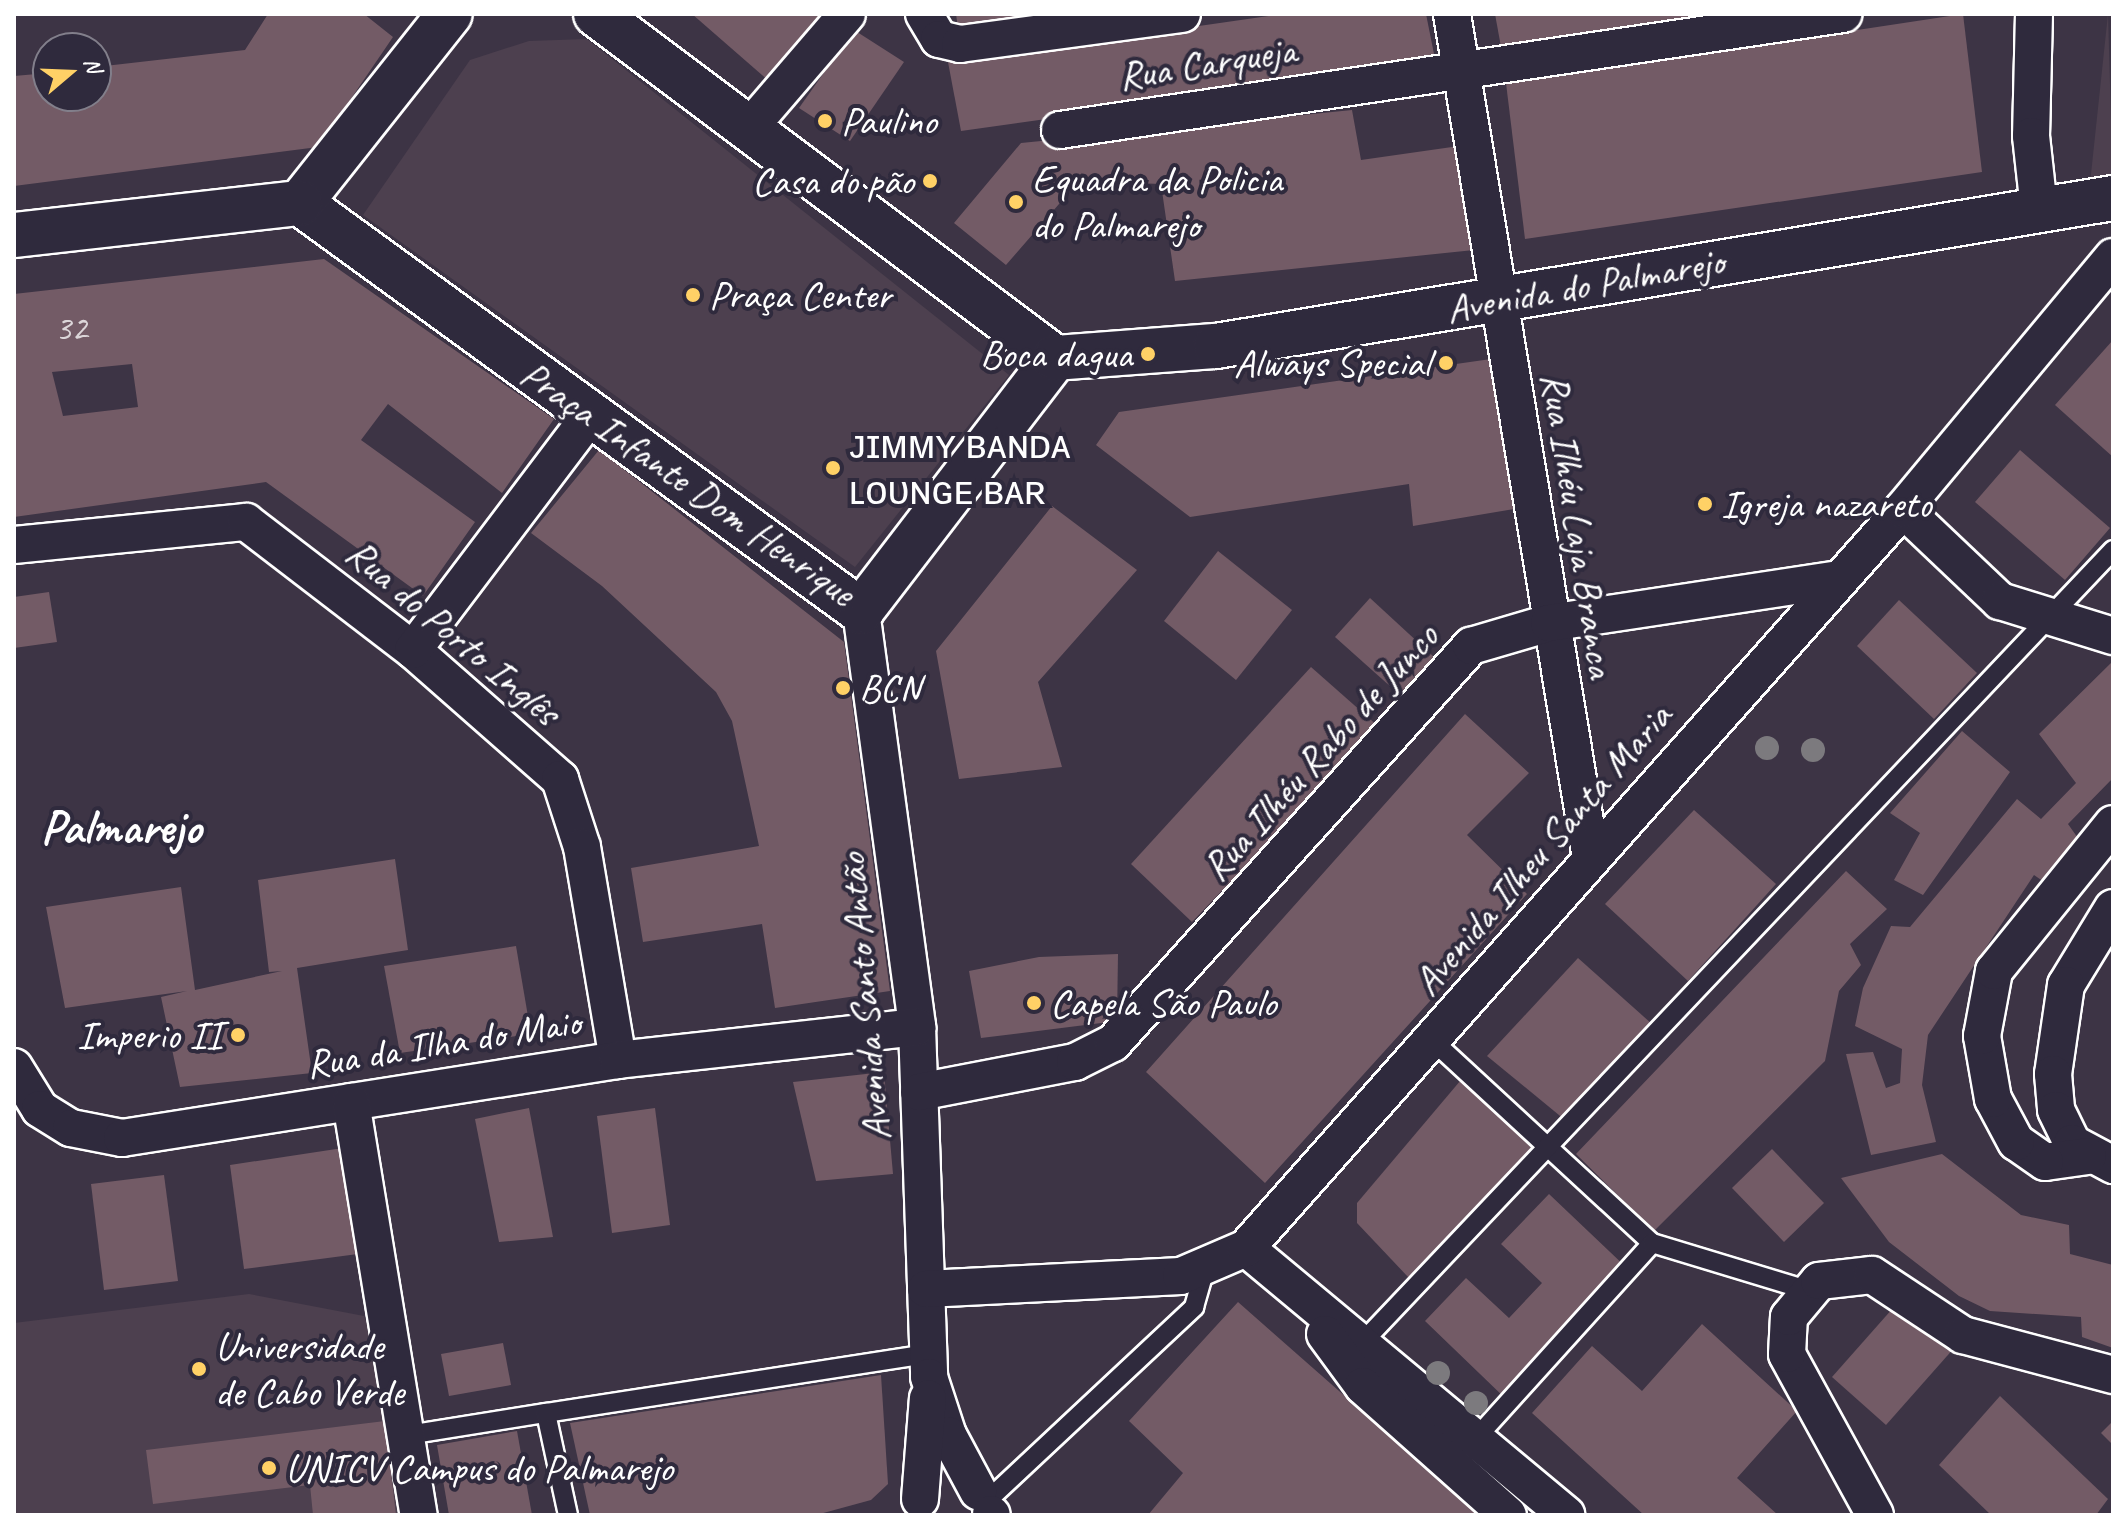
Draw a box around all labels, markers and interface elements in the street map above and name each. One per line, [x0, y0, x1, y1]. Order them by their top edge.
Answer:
street label: Rua Carqueja [1114, 25, 1300, 101]
north arrow [32, 32, 112, 112]
text: N [77, 54, 108, 76]
place label: Paulino [841, 97, 937, 145]
marker: Paulino [816, 112, 834, 130]
place label: Equadra da Policia do Palmarejo [1032, 155, 1282, 249]
place label: Casa do pão [752, 157, 914, 205]
marker: Casa do pão [921, 172, 939, 190]
marker: Equadra da Policia do Palmarejo [1007, 193, 1025, 211]
street label: Avenida do Palmarejo [1441, 237, 1729, 333]
place label: Praça Center [709, 271, 891, 319]
marker: Praça Center [684, 286, 702, 304]
house number: 32 [55, 307, 87, 351]
place label: Boca dagua [979, 330, 1132, 378]
place label: Always Special [1236, 339, 1430, 387]
marker: Boca dagua [1139, 345, 1157, 363]
street label: Praça Infante Dom Henrique [512, 350, 864, 616]
marker: Always Special [1437, 354, 1455, 372]
street label: Rua Ilhéu Laja Branca [1530, 368, 1626, 682]
place label: ᴊɪᴍᴍʏ ʙᴀɴᴅᴀ ʟᴏᴜɴɢᴇ ʙᴀʀ [849, 421, 1071, 515]
marker: ᴊɪᴍᴍʏ ʙᴀɴᴅᴀ ʟᴏᴜɴɢᴇ ʙᴀʀ [824, 459, 842, 477]
place label: Igreja nazareto [1721, 480, 1931, 528]
marker: Igreja nazareto [1696, 495, 1714, 513]
street label: Rua do Porto Inglês [336, 529, 570, 735]
street label: Rua Ilhéu Rabo de Junco [1192, 613, 1448, 891]
place label: BCN [859, 664, 921, 712]
marker: BCN [834, 679, 852, 697]
street label: Avenida Ilheu Santa Maria [1402, 693, 1682, 1005]
district label: Palmarejo [41, 799, 201, 857]
street label: Avenida Santo Antão [828, 852, 900, 1142]
place label: Capela São Paulo [1050, 979, 1278, 1027]
marker: Capela São Paulo [1025, 994, 1043, 1012]
street label: Rua da Ilha do Maio [301, 997, 585, 1089]
place label: Imperio II [77, 1011, 222, 1059]
marker: Imperio II [229, 1026, 247, 1044]
place label: Universidade de Cabo Verde [215, 1322, 405, 1416]
marker: Universidade de Cabo Verde [190, 1360, 208, 1378]
place label: UNICV Campus do Palmarejo [285, 1444, 675, 1492]
marker: UNICV Campus do Palmarejo [260, 1459, 278, 1477]

